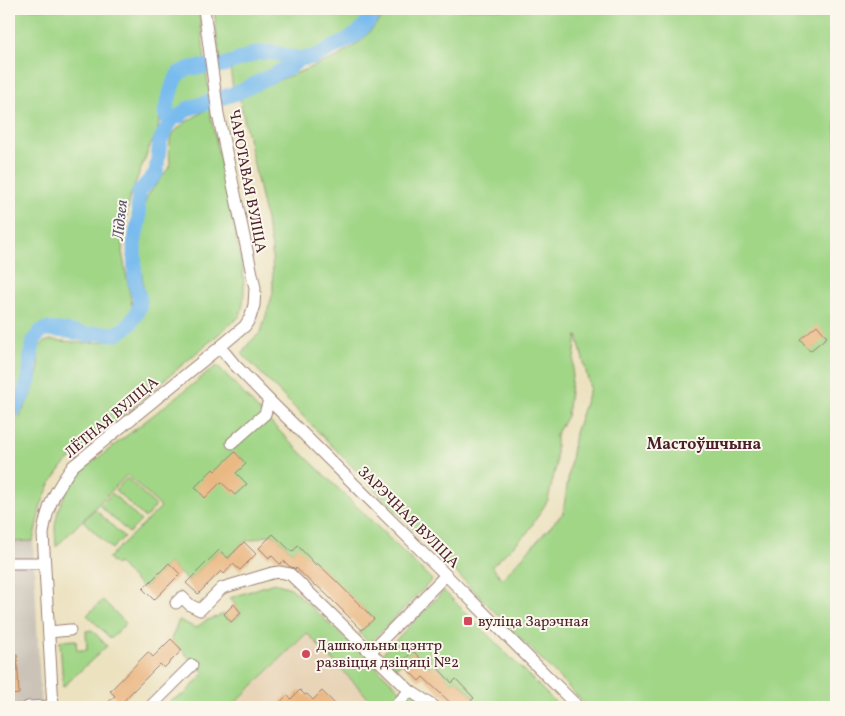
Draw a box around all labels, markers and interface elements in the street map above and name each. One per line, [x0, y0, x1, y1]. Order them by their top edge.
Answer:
street label: ЧАРОТАВАЯ ВУЛІЦА [222, 108, 271, 255]
water label: Лідзея [108, 199, 134, 243]
street label: ЛЁТНАЯ ВУЛІЦА [60, 372, 164, 464]
district label: Мастоўшчына [647, 434, 761, 456]
street label: ЗАРЭЧНАЯ ВУЛІЦА [352, 462, 464, 574]
place label: вуліца Зарэчная [478, 612, 589, 633]
marker: вуліца Зарэчная [462, 615, 474, 627]
place label: Дашкольны цэнтр развіцця дзіцяці №2 [316, 636, 459, 674]
marker: Дашкольны цэнтр развіцця дзіцяці №2 [300, 648, 312, 660]

